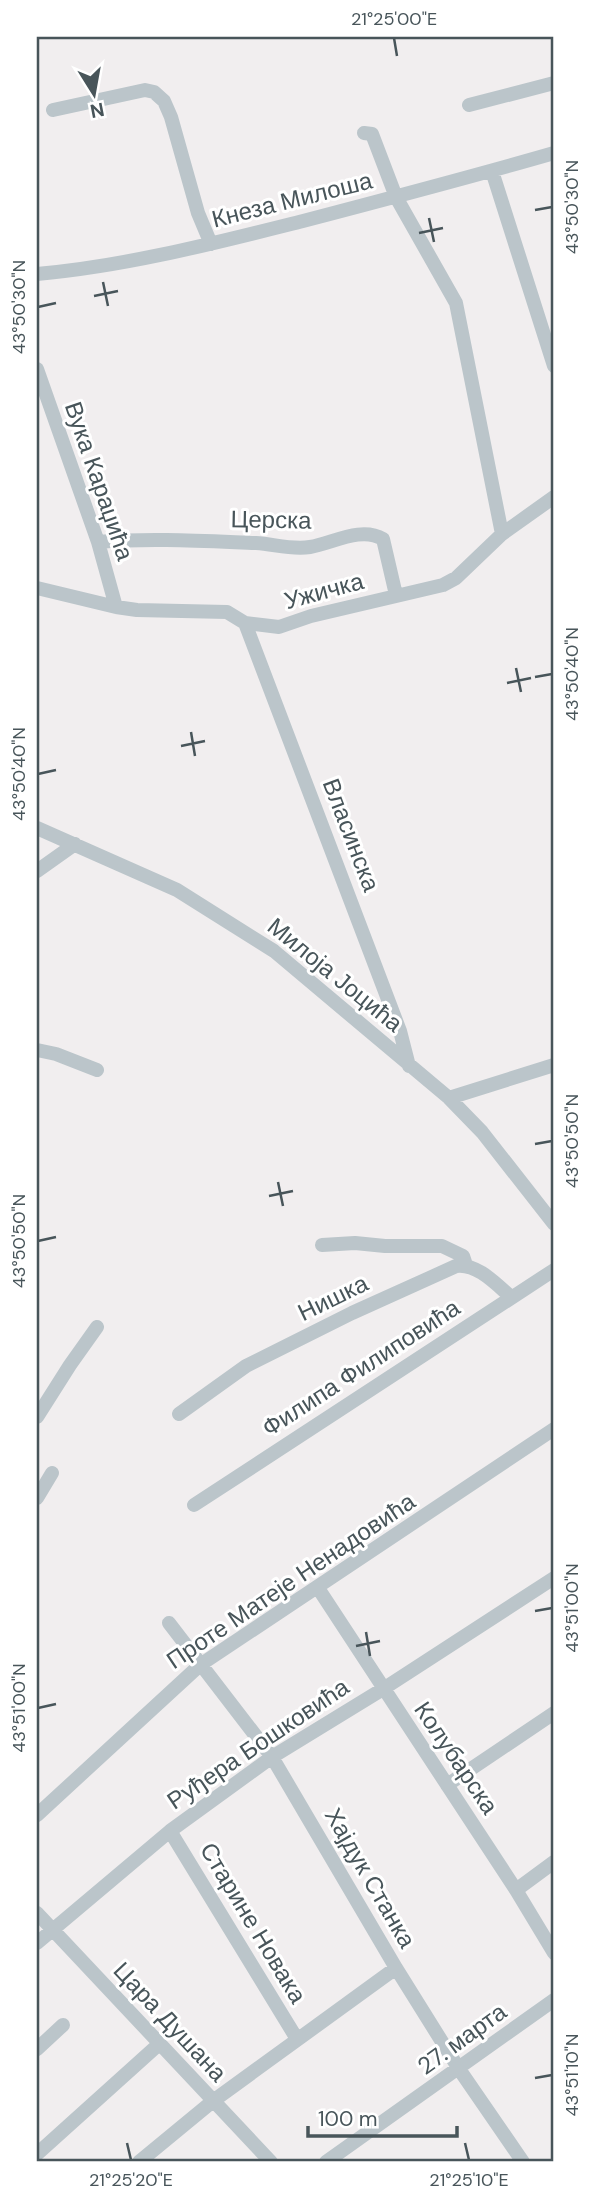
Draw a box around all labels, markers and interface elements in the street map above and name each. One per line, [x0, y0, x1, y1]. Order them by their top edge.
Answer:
text: 21°25'00"E [351, 7, 437, 31]
north arrow [60, 60, 130, 130]
text: N [88, 97, 106, 124]
text: 43°50'30"N [560, 160, 584, 254]
street label: Кнеза Милоша [208, 164, 376, 234]
text: 43°50'30"N [7, 260, 31, 354]
street label: Вука Караџића [58, 397, 141, 565]
street label: Церска [230, 503, 312, 536]
street label: Ужичка [281, 565, 368, 616]
text: 43°50'40"N [560, 627, 584, 721]
text: 43°50'40"N [7, 727, 31, 821]
street label: Власинска [316, 774, 387, 896]
street label: Милоја Јоцића [261, 911, 410, 1039]
text: 43°50'50"N [560, 1094, 584, 1188]
text: 43°50'50"N [7, 1194, 31, 1288]
street label: Нишка [293, 1267, 374, 1328]
street label: Филипа Филиповића [256, 1292, 466, 1443]
street label: Проте Матеје Ненадовића [160, 1485, 422, 1676]
text: 43°51'00"N [560, 1563, 584, 1653]
text: 43°51'00"N [7, 1663, 31, 1753]
street label: Руђера Бошковића [161, 1671, 355, 1816]
street label: Колубарска [407, 1695, 506, 1821]
street label: Хајдук Станка [318, 1802, 423, 1954]
street label: Старине Новака [193, 1837, 314, 2009]
street label: Цара Душана [107, 1955, 234, 2089]
street label: 27. марта [411, 1996, 513, 2081]
text: 43°51'10"N [560, 2034, 584, 2116]
scale bar [308, 2094, 456, 2138]
text: 100 m [318, 2105, 378, 2133]
text: 21°25'20"E [89, 2168, 173, 2192]
text: 21°25'10"E [429, 2168, 509, 2192]

